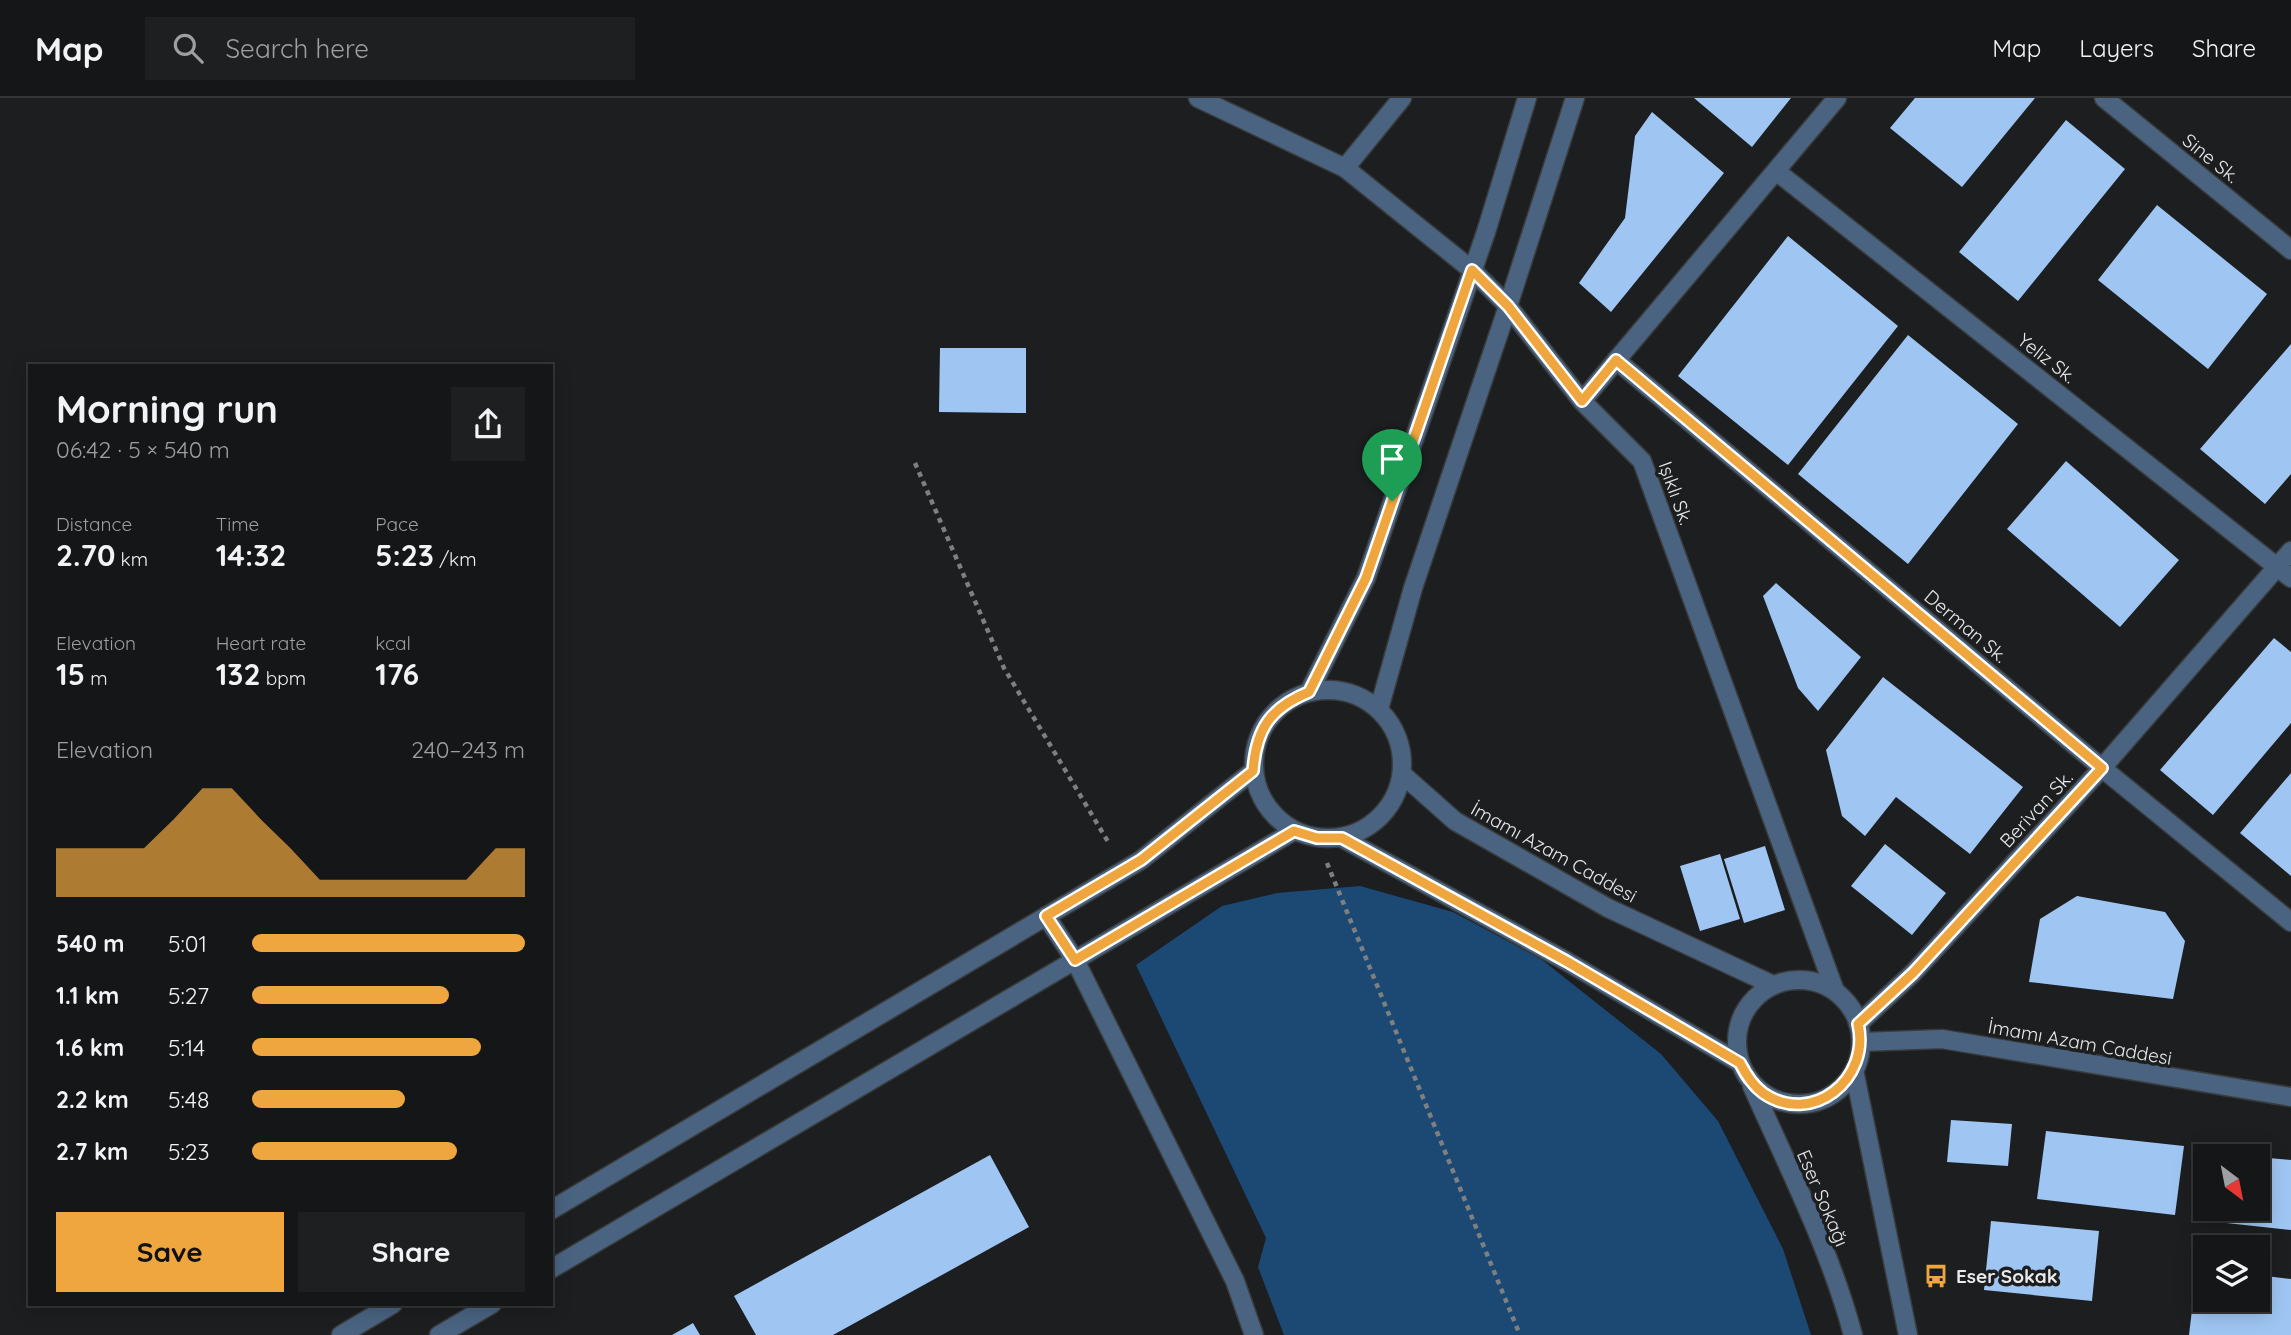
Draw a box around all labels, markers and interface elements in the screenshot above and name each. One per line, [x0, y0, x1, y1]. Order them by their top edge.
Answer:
search box [145, 17, 635, 80]
text: Map [35, 28, 103, 69]
icon: search [169, 29, 207, 67]
text: Search here [225, 32, 369, 65]
text: Map [1992, 33, 2041, 63]
text: Layers [2079, 33, 2154, 63]
text: Share [2192, 33, 2256, 63]
street label: Sine Sk. [2178, 128, 2244, 188]
street label: Yeliz Sk. [2013, 328, 2081, 388]
text: Morning run [56, 385, 278, 433]
button: share [451, 387, 525, 461]
pin [1362, 429, 1422, 501]
text: 06:42 · 5 × 540 m [56, 435, 230, 464]
icon: arrive [1373, 440, 1411, 478]
street label: Işıklı Sk. [1653, 458, 1699, 528]
text: Distance [56, 512, 132, 536]
text: Time [216, 512, 259, 536]
text: Pace [375, 512, 419, 536]
text: 2.70 [56, 536, 115, 574]
text: 14:32 [216, 536, 286, 574]
text: 5:23 [375, 536, 434, 574]
text: km [115, 547, 148, 571]
text: /km [434, 547, 477, 571]
street label: Derman Sk. [1920, 584, 2012, 668]
text: Elevation [56, 631, 136, 655]
text: Heart rate [216, 631, 306, 655]
text: kcal [375, 631, 411, 655]
text: 15 [56, 655, 85, 693]
text: 132 [216, 655, 261, 693]
text: 176 [375, 655, 419, 693]
text: m [85, 666, 107, 690]
text: bpm [261, 666, 306, 690]
text: Elevation [56, 735, 153, 764]
text: 240–243 m [411, 735, 525, 764]
street label: Berivan Sk. [1994, 766, 2078, 852]
street label: İmamı Azam Caddesi [1467, 796, 1641, 908]
text: 540 m [56, 929, 125, 958]
text: 5:01 [168, 929, 207, 958]
text: 1.1 km [56, 981, 119, 1010]
text: 5:27 [168, 981, 209, 1010]
street label: İmamı Azam Caddesi [1986, 1014, 2174, 1070]
text: 1.6 km [56, 1033, 124, 1062]
text: 5:14 [168, 1033, 205, 1062]
text: 2.2 km [56, 1085, 129, 1114]
text: 5:48 [168, 1085, 209, 1114]
text: 2.7 km [56, 1137, 128, 1166]
text: 5:23 [168, 1137, 210, 1166]
north arrow [2193, 1144, 2270, 1222]
map controls [2193, 1144, 2270, 1312]
street label: Eser Sokağı [1792, 1146, 1854, 1250]
button: Save [56, 1212, 284, 1292]
button: Share [298, 1212, 525, 1292]
button: layers [2193, 1235, 2270, 1312]
bus stop icon: Eser Sokak [1922, 1262, 1950, 1290]
place label: Eser Sokak [1956, 1264, 2058, 1288]

